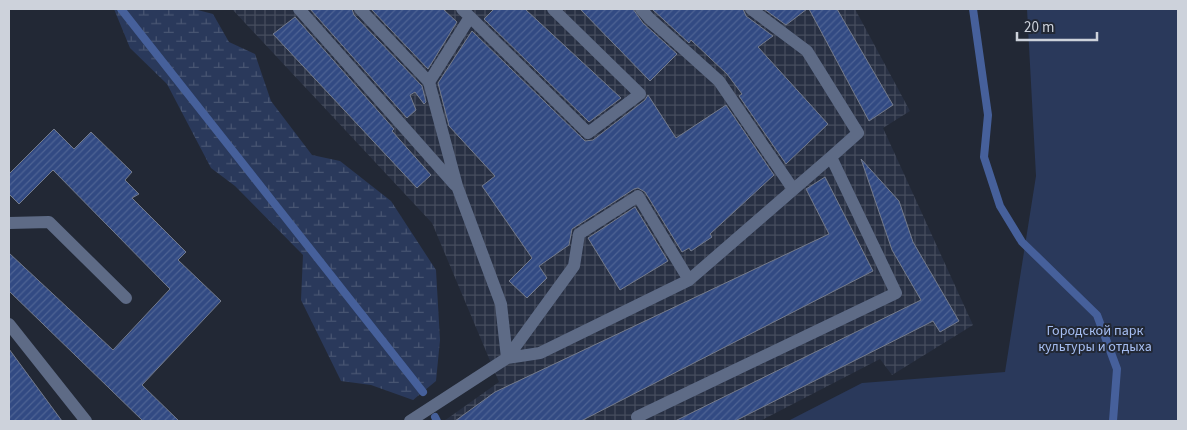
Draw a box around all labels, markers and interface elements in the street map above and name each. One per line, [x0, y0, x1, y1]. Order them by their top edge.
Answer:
scale bar [1017, 10, 1097, 42]
text: 20 m [1024, 17, 1054, 38]
park label: Городской парк культуры и отдыха [1038, 321, 1152, 357]

